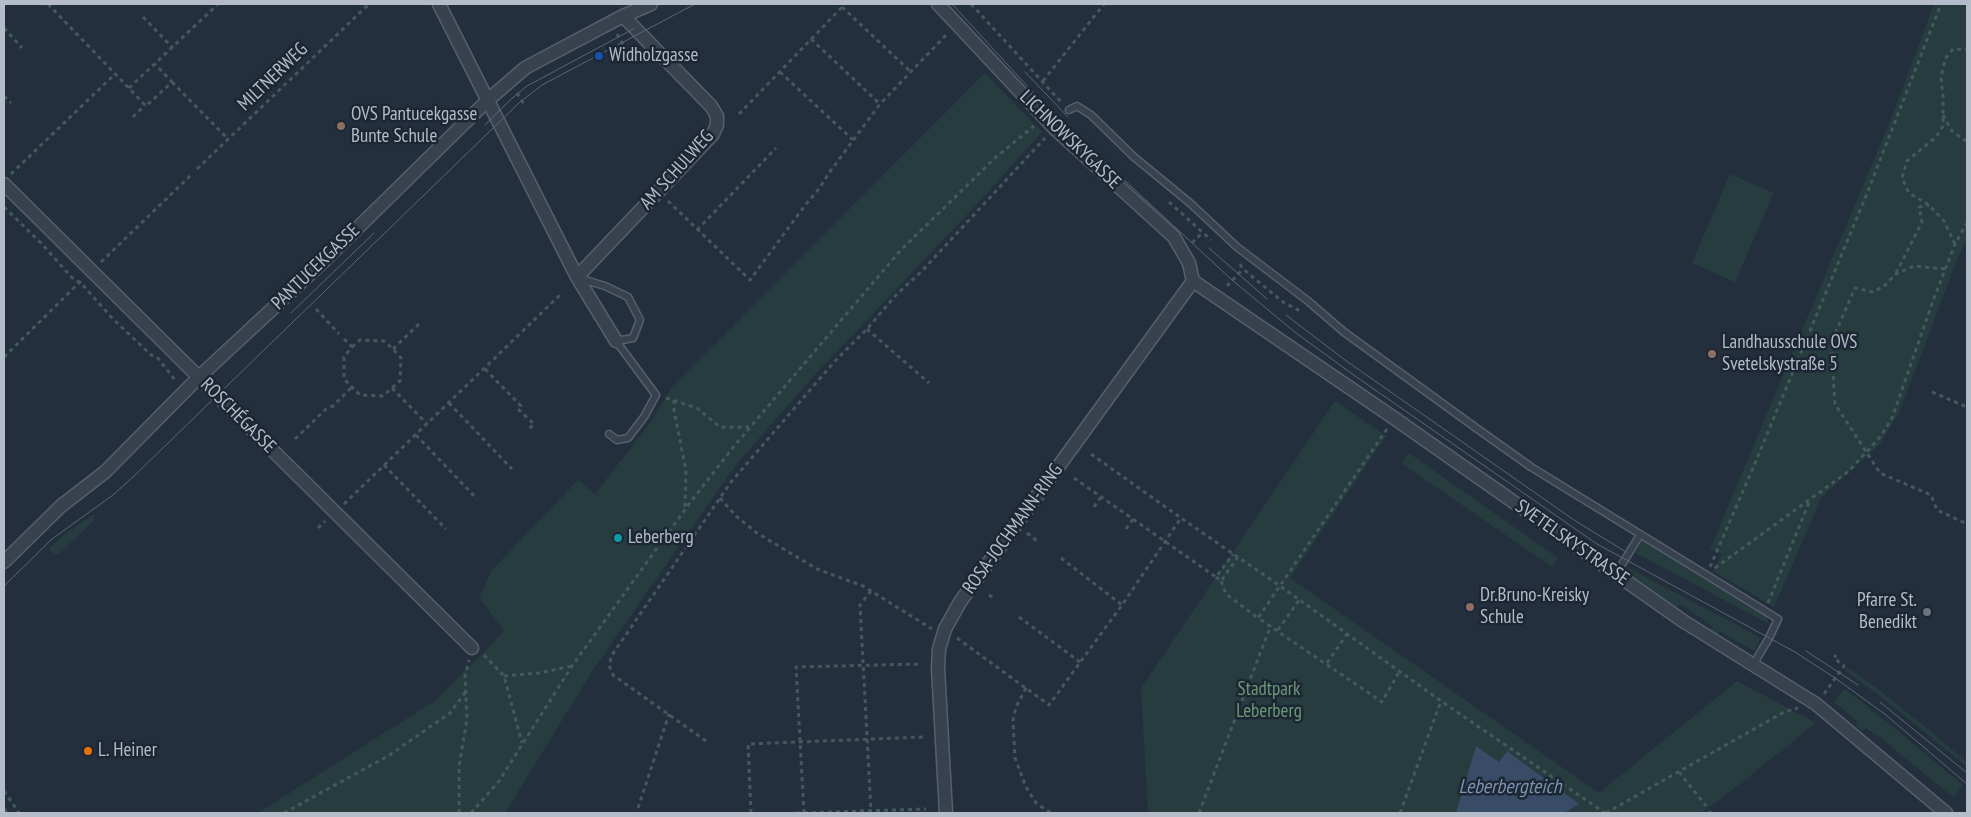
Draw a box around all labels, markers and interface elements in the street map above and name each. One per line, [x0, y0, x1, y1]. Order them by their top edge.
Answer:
street label: MILTNERWEG [233, 38, 313, 116]
place label: Widholzgasse [609, 45, 698, 67]
marker: Widholzgasse [593, 50, 605, 62]
street label: LICHNOWSKYGASSE [1015, 86, 1125, 194]
place label: OVS Pantucekgasse Bunte Schule [351, 104, 477, 148]
marker: OVS Pantucekgasse Bunte Schule [335, 120, 347, 132]
street label: AM SCHULWEG [635, 126, 719, 214]
street label: PANTUCEKGASSE [267, 219, 365, 315]
place label: Landhausschule OVS Svetelskystraße 5 [1722, 332, 1857, 376]
marker: Landhausschule OVS Svetelskystraße 5 [1706, 348, 1718, 360]
street label: ROSCHÉGASSE [196, 374, 280, 458]
street label: ROSA-JOCHMANN-RING [958, 460, 1068, 598]
street label: SVETELSKYSTRASSE [1511, 495, 1633, 591]
place label: Leberberg [628, 527, 694, 549]
marker: Leberberg [612, 532, 624, 544]
place label: Dr.Bruno-Kreisky Schule [1480, 585, 1589, 629]
place label: Pfarre St. Benedikt [1857, 590, 1917, 634]
marker: Dr.Bruno-Kreisky Schule [1464, 601, 1476, 613]
marker: Pfarre St. Benedikt [1921, 606, 1933, 618]
park label: Stadtpark Leberberg [1236, 679, 1302, 723]
place label: L. Heiner [98, 740, 157, 762]
marker: L. Heiner [82, 745, 94, 757]
water label: Leberbergteich [1458, 775, 1562, 799]

